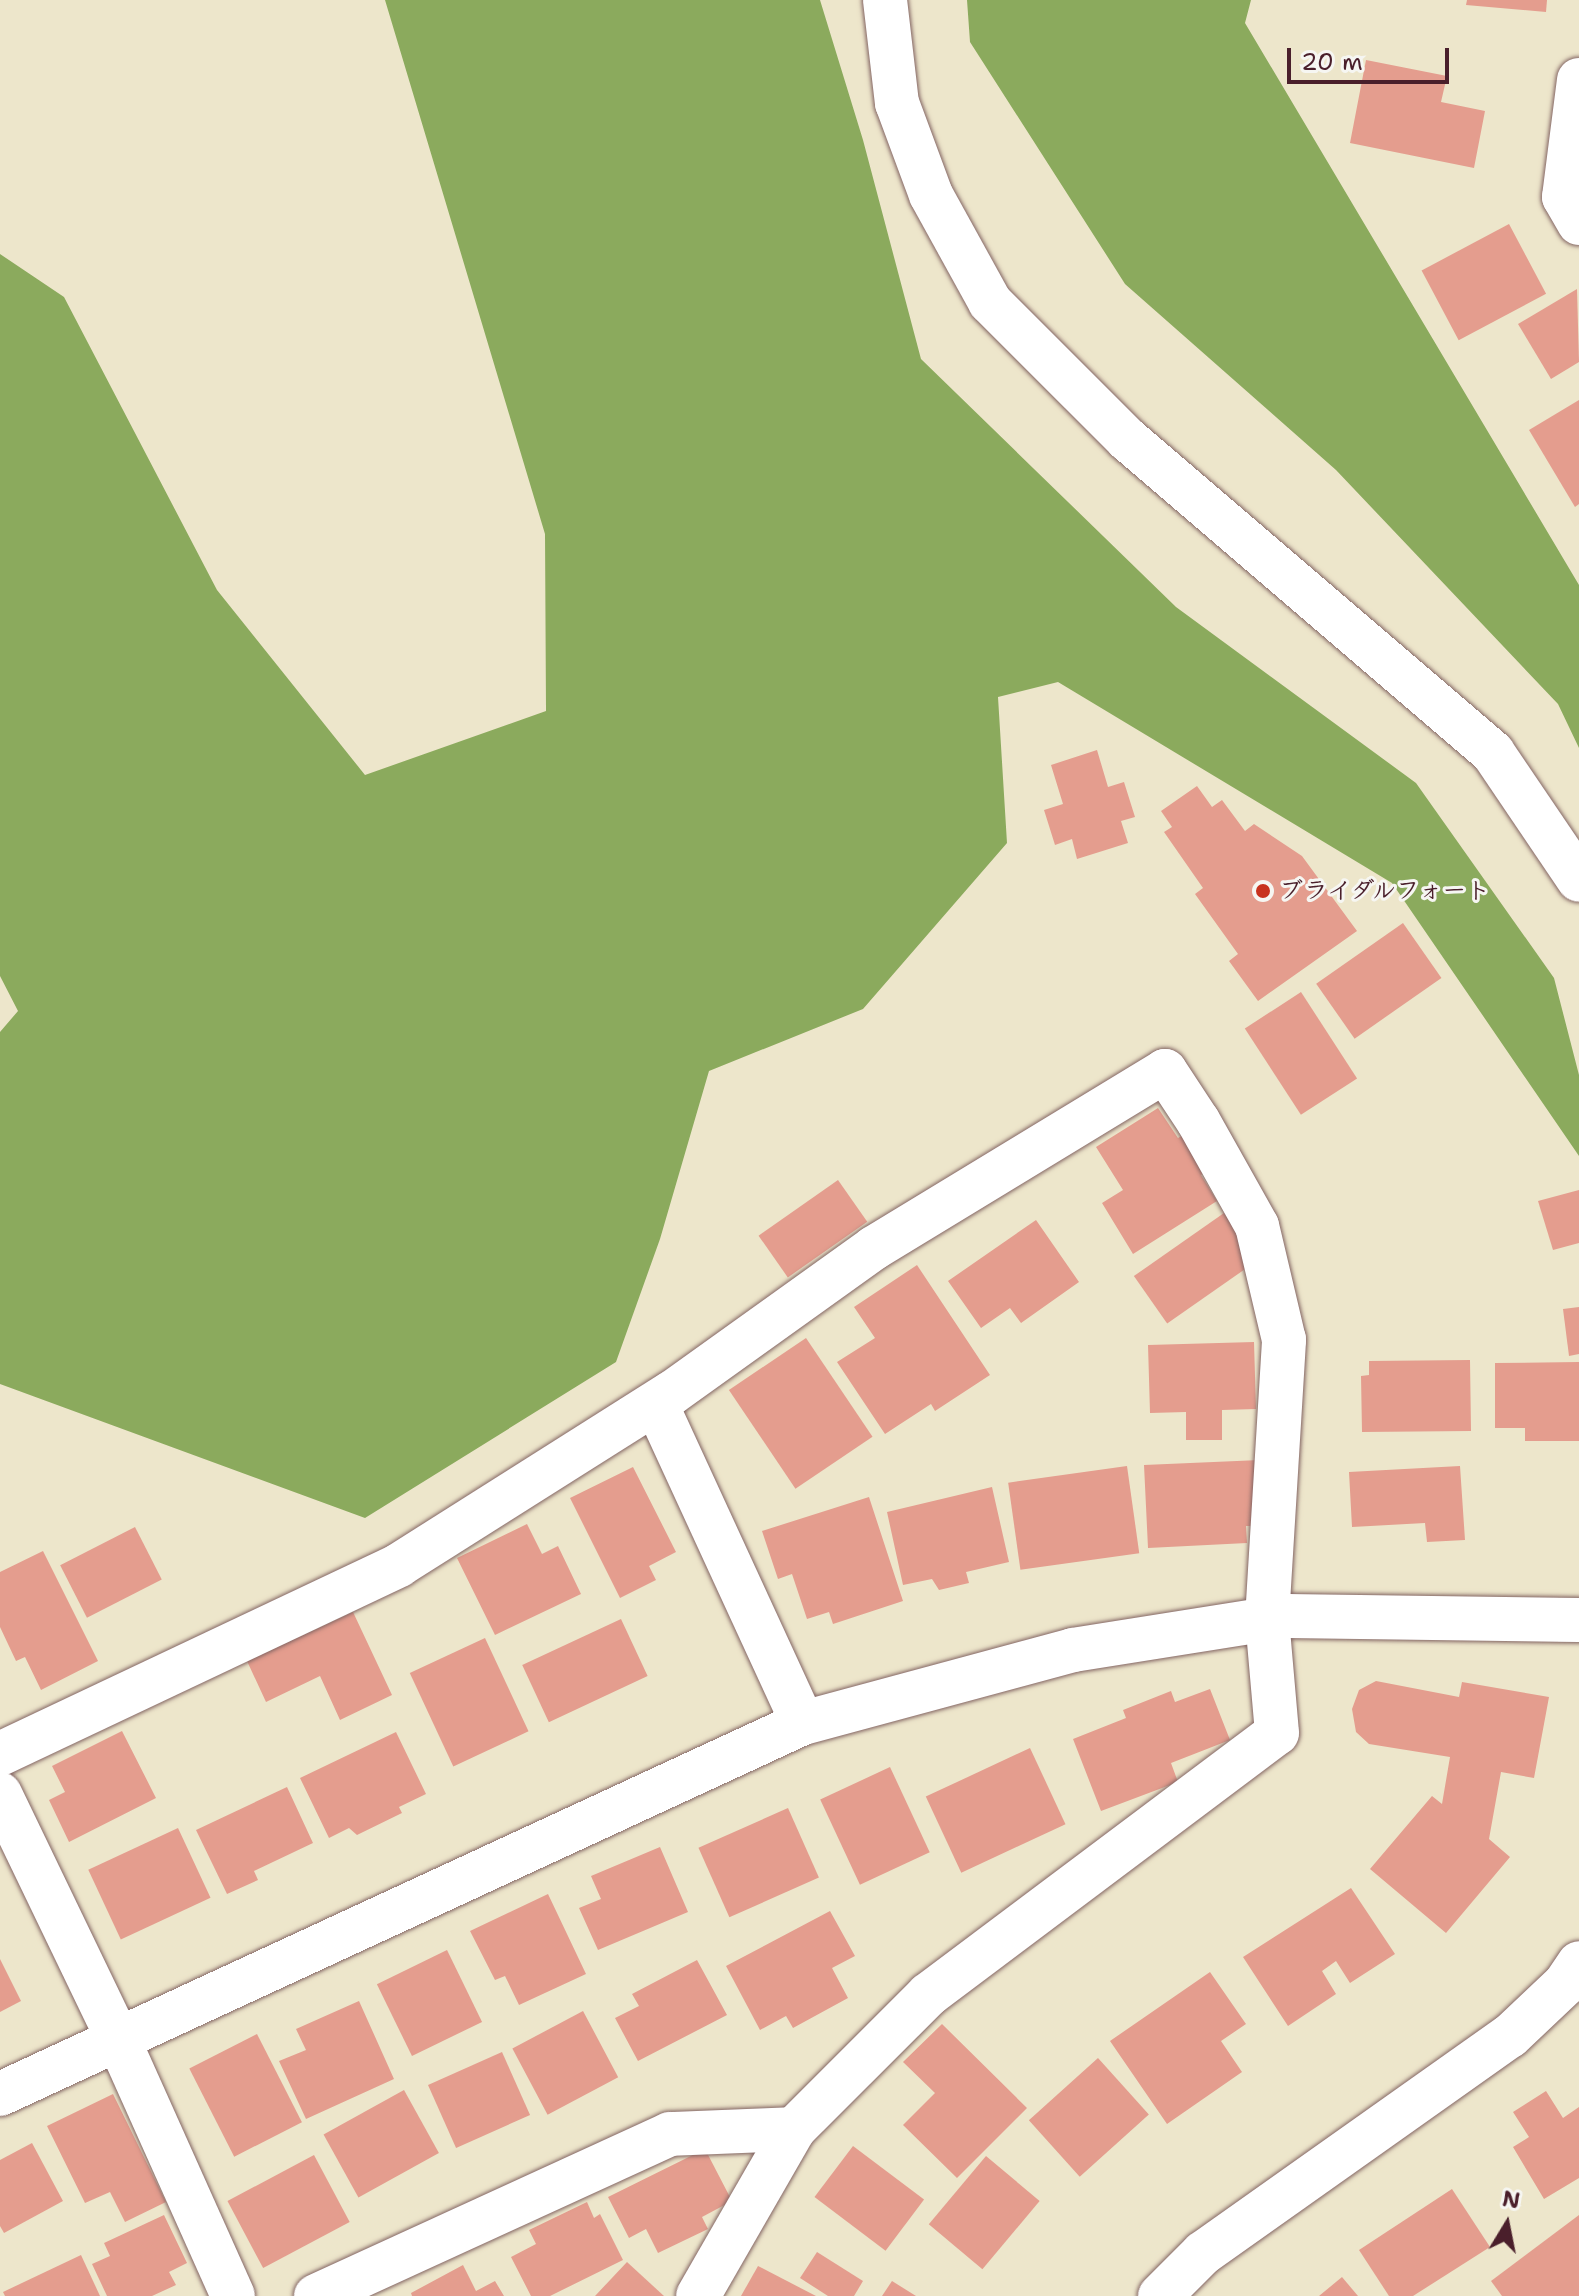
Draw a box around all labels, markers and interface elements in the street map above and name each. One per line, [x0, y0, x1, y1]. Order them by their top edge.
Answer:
scale bar [1291, 32, 1453, 82]
text: 20 m [1301, 46, 1363, 78]
place label: ブライダルフォート [1279, 877, 1495, 905]
marker: ブライダルフォート [1254, 882, 1272, 900]
north arrow [1467, 2184, 1547, 2264]
text: N [1500, 2184, 1522, 2216]

